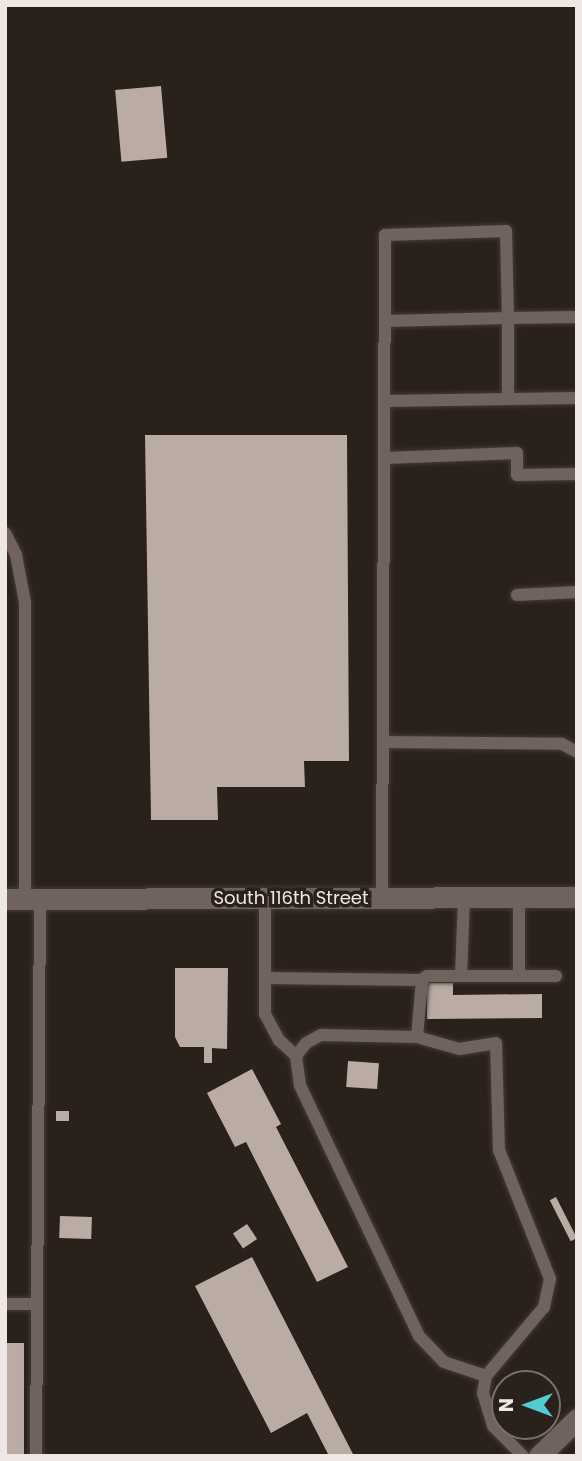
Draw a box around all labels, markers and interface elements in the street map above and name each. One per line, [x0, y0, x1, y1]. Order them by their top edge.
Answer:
street label: South 116th Street [213, 887, 369, 909]
north arrow [491, 1370, 561, 1440]
text: N [493, 1398, 520, 1412]

